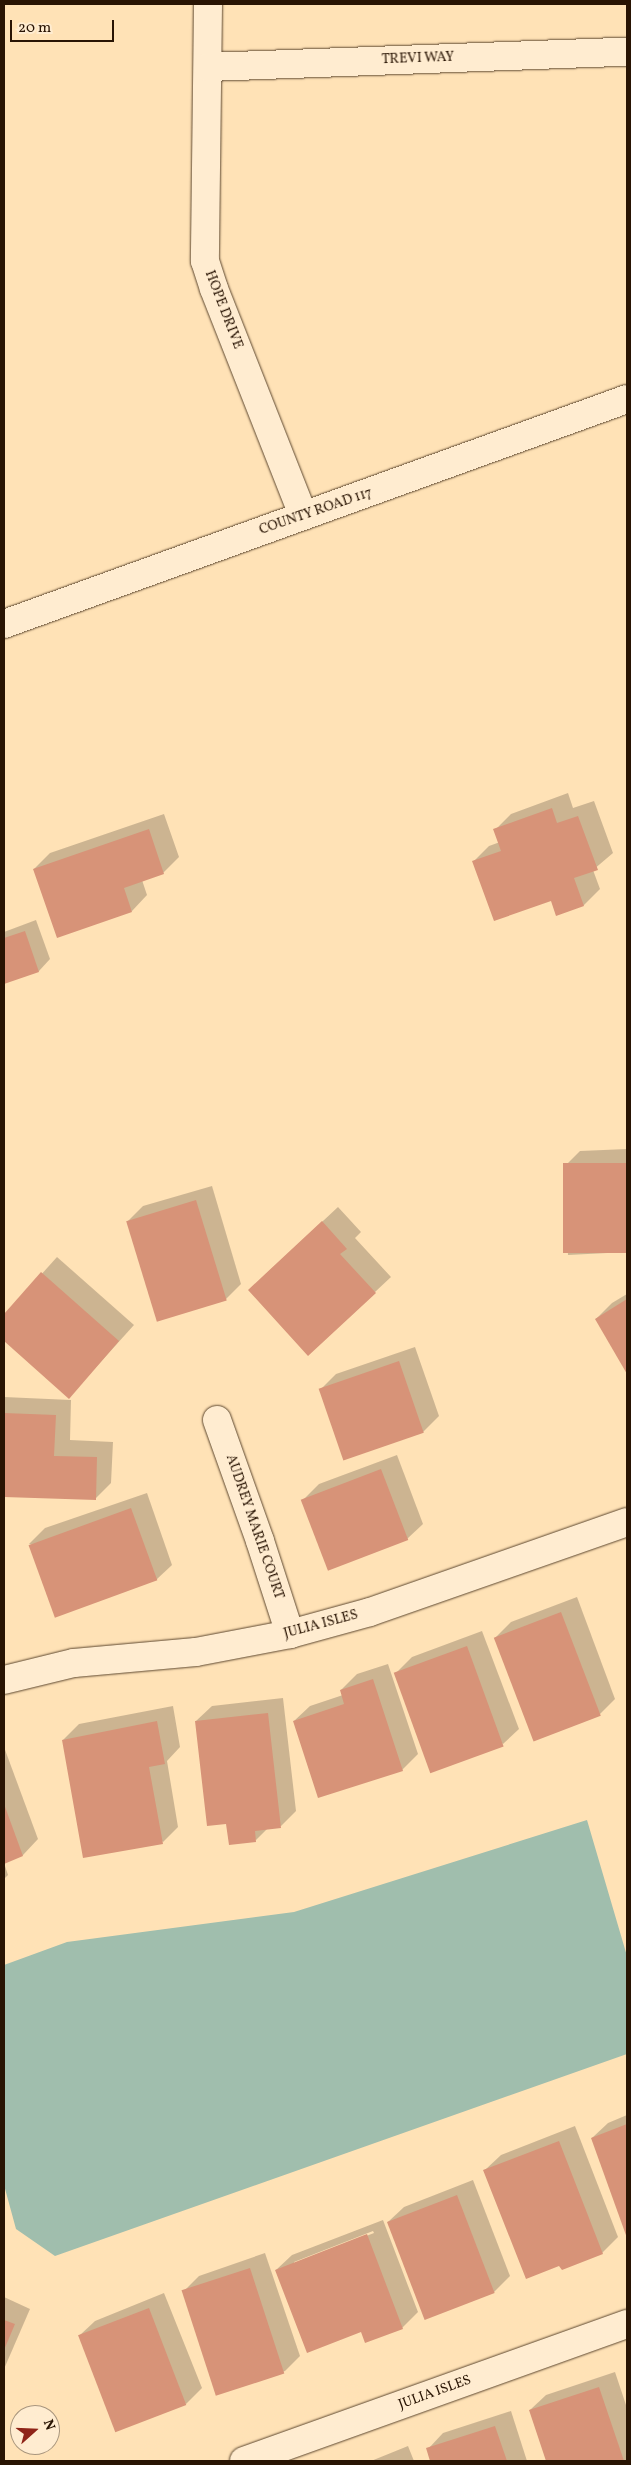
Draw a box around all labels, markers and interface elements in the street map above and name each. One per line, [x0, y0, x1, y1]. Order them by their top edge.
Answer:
scale bar [12, 10, 116, 42]
text: 20 m [18, 18, 51, 39]
street label: TREVI WAY [381, 49, 455, 69]
street label: HOPE DRIVE [200, 268, 246, 352]
street label: COUNTY ROAD 117 [257, 485, 375, 539]
street label: AUDREY MARIE COURT [221, 1452, 287, 1602]
street label: JULIA ISLES [282, 1607, 360, 1643]
street label: JULIA ISLES [396, 2372, 474, 2414]
north arrow [10, 2405, 60, 2455]
text: N [38, 2417, 59, 2433]

